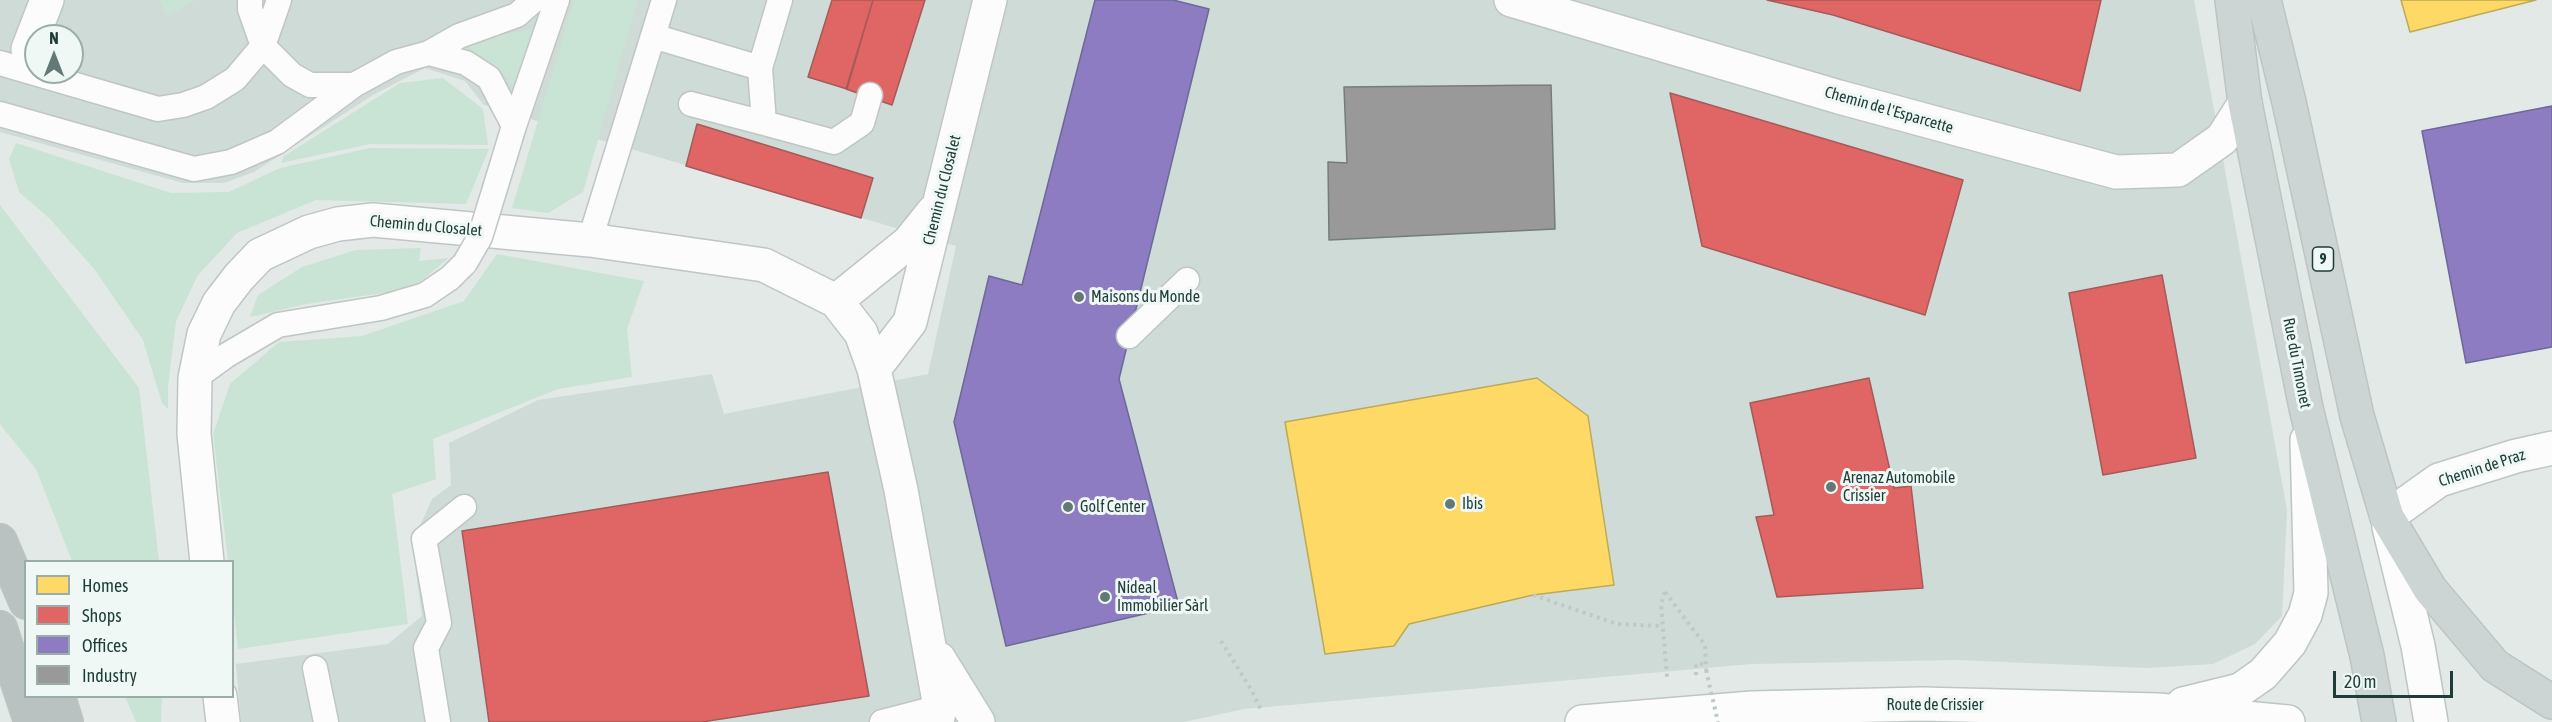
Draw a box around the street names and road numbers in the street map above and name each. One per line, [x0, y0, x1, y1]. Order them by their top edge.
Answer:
street label: Chemin de l'Esparcette [1822, 82, 1956, 138]
street label: Chemin du Closalet [919, 133, 965, 247]
street label: Chemin du Closalet [369, 212, 483, 240]
road number: 9 [2312, 247, 2334, 271]
street label: Rue du Timonet [2279, 316, 2315, 410]
street label: Chemin de Praz [2436, 445, 2528, 491]
street label: Route de Crissier [1887, 695, 1983, 715]

